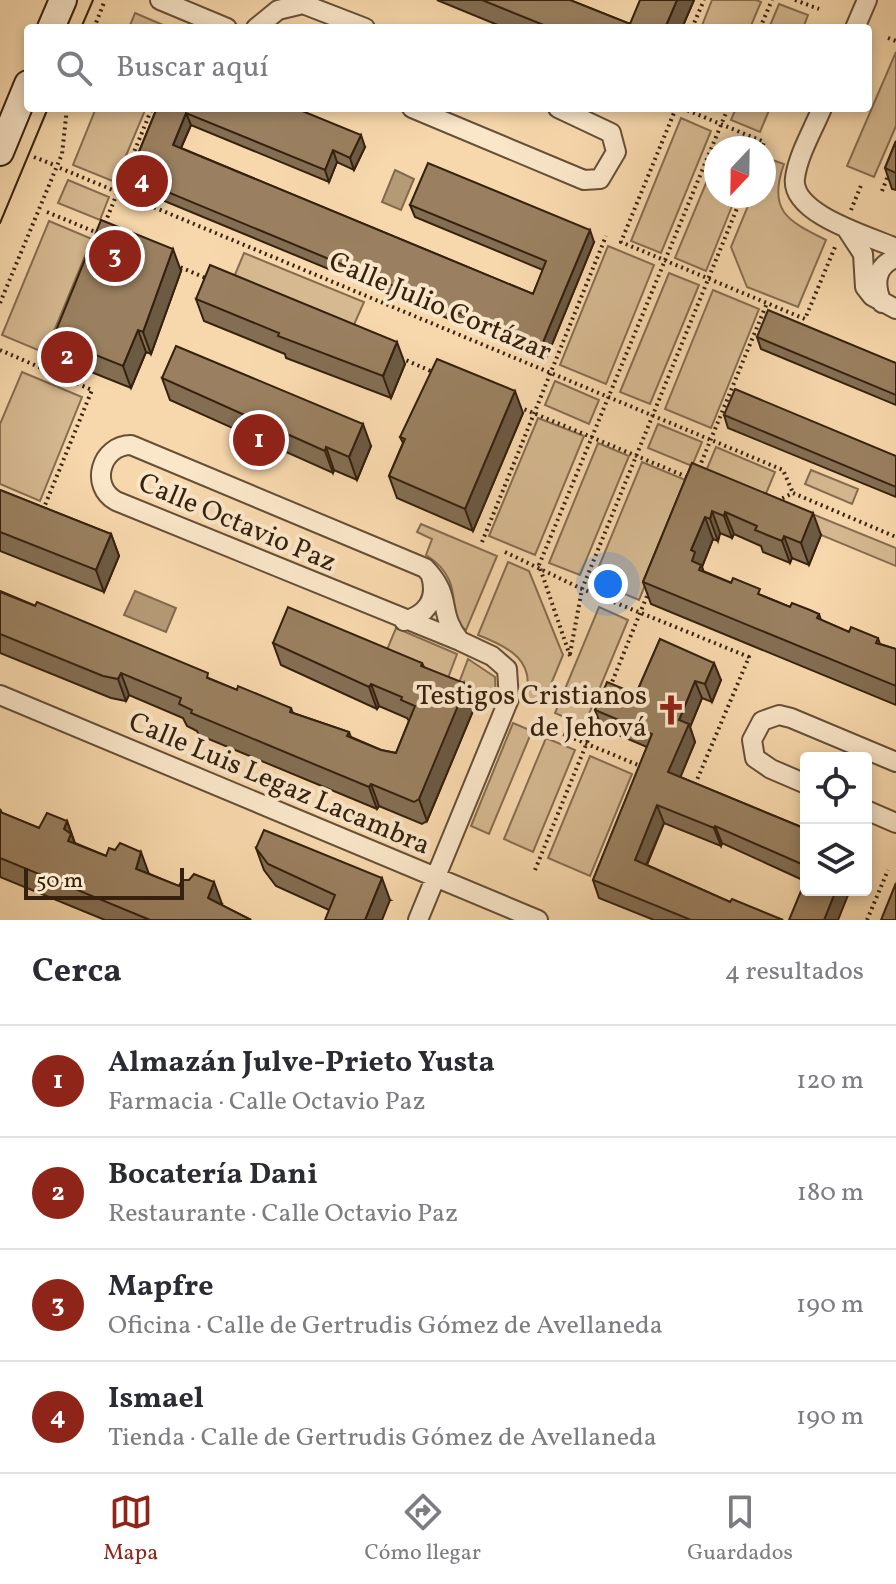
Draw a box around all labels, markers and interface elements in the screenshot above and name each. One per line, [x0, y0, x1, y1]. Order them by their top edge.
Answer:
search box [24, 24, 872, 112]
icon: search [52, 46, 96, 90]
text: Buscar aquí [116, 47, 269, 89]
north arrow [704, 136, 776, 208]
pin: 4 [116, 151, 168, 211]
pin: 3 [89, 226, 141, 286]
street label: Calle Julio Cortázar [323, 243, 558, 372]
pin: 2 [41, 327, 93, 387]
pin: 1 [233, 410, 285, 470]
street label: Calle Octavio Paz [132, 464, 342, 583]
your location [588, 564, 628, 604]
place label: Testigos Cristianos de Jehová [416, 677, 647, 748]
church icon: Testigos Cristianos de Jehová [654, 693, 688, 727]
street label: Calle Luis Legaz Lacambra [122, 703, 436, 866]
map controls [800, 752, 872, 896]
button: locate [800, 752, 872, 824]
button: layers [800, 824, 872, 896]
scale bar [24, 864, 184, 900]
text: 50 m [36, 866, 83, 897]
text: Cerca [32, 949, 122, 996]
text: 4 resultados [725, 954, 864, 990]
text: Almazán Julve-Prieto Yusta [108, 1042, 495, 1084]
text: 1 [53, 1063, 63, 1099]
text: 120 m [796, 1063, 864, 1099]
text: Farmacia · Calle Octavio Paz [108, 1084, 426, 1120]
text: Bocatería Dani [108, 1154, 318, 1196]
text: 2 [51, 1175, 65, 1211]
text: 180 m [797, 1175, 864, 1211]
text: Restaurante · Calle Octavio Paz [108, 1196, 458, 1232]
text: Mapfre [108, 1266, 214, 1308]
text: 3 [51, 1287, 65, 1323]
text: 190 m [796, 1287, 864, 1323]
text: Oficina · Calle de Gertrudis Gómez de Avellaneda [108, 1308, 663, 1344]
text: Ismael [108, 1378, 204, 1420]
text: 4 [50, 1399, 66, 1435]
text: 190 m [796, 1399, 864, 1435]
text: Tienda · Calle de Gertrudis Gómez de Avellaneda [108, 1420, 657, 1456]
tab: Mapa [103, 1490, 158, 1569]
tab: Cómo llegar [364, 1490, 481, 1569]
tab: Guardados [687, 1490, 793, 1569]

